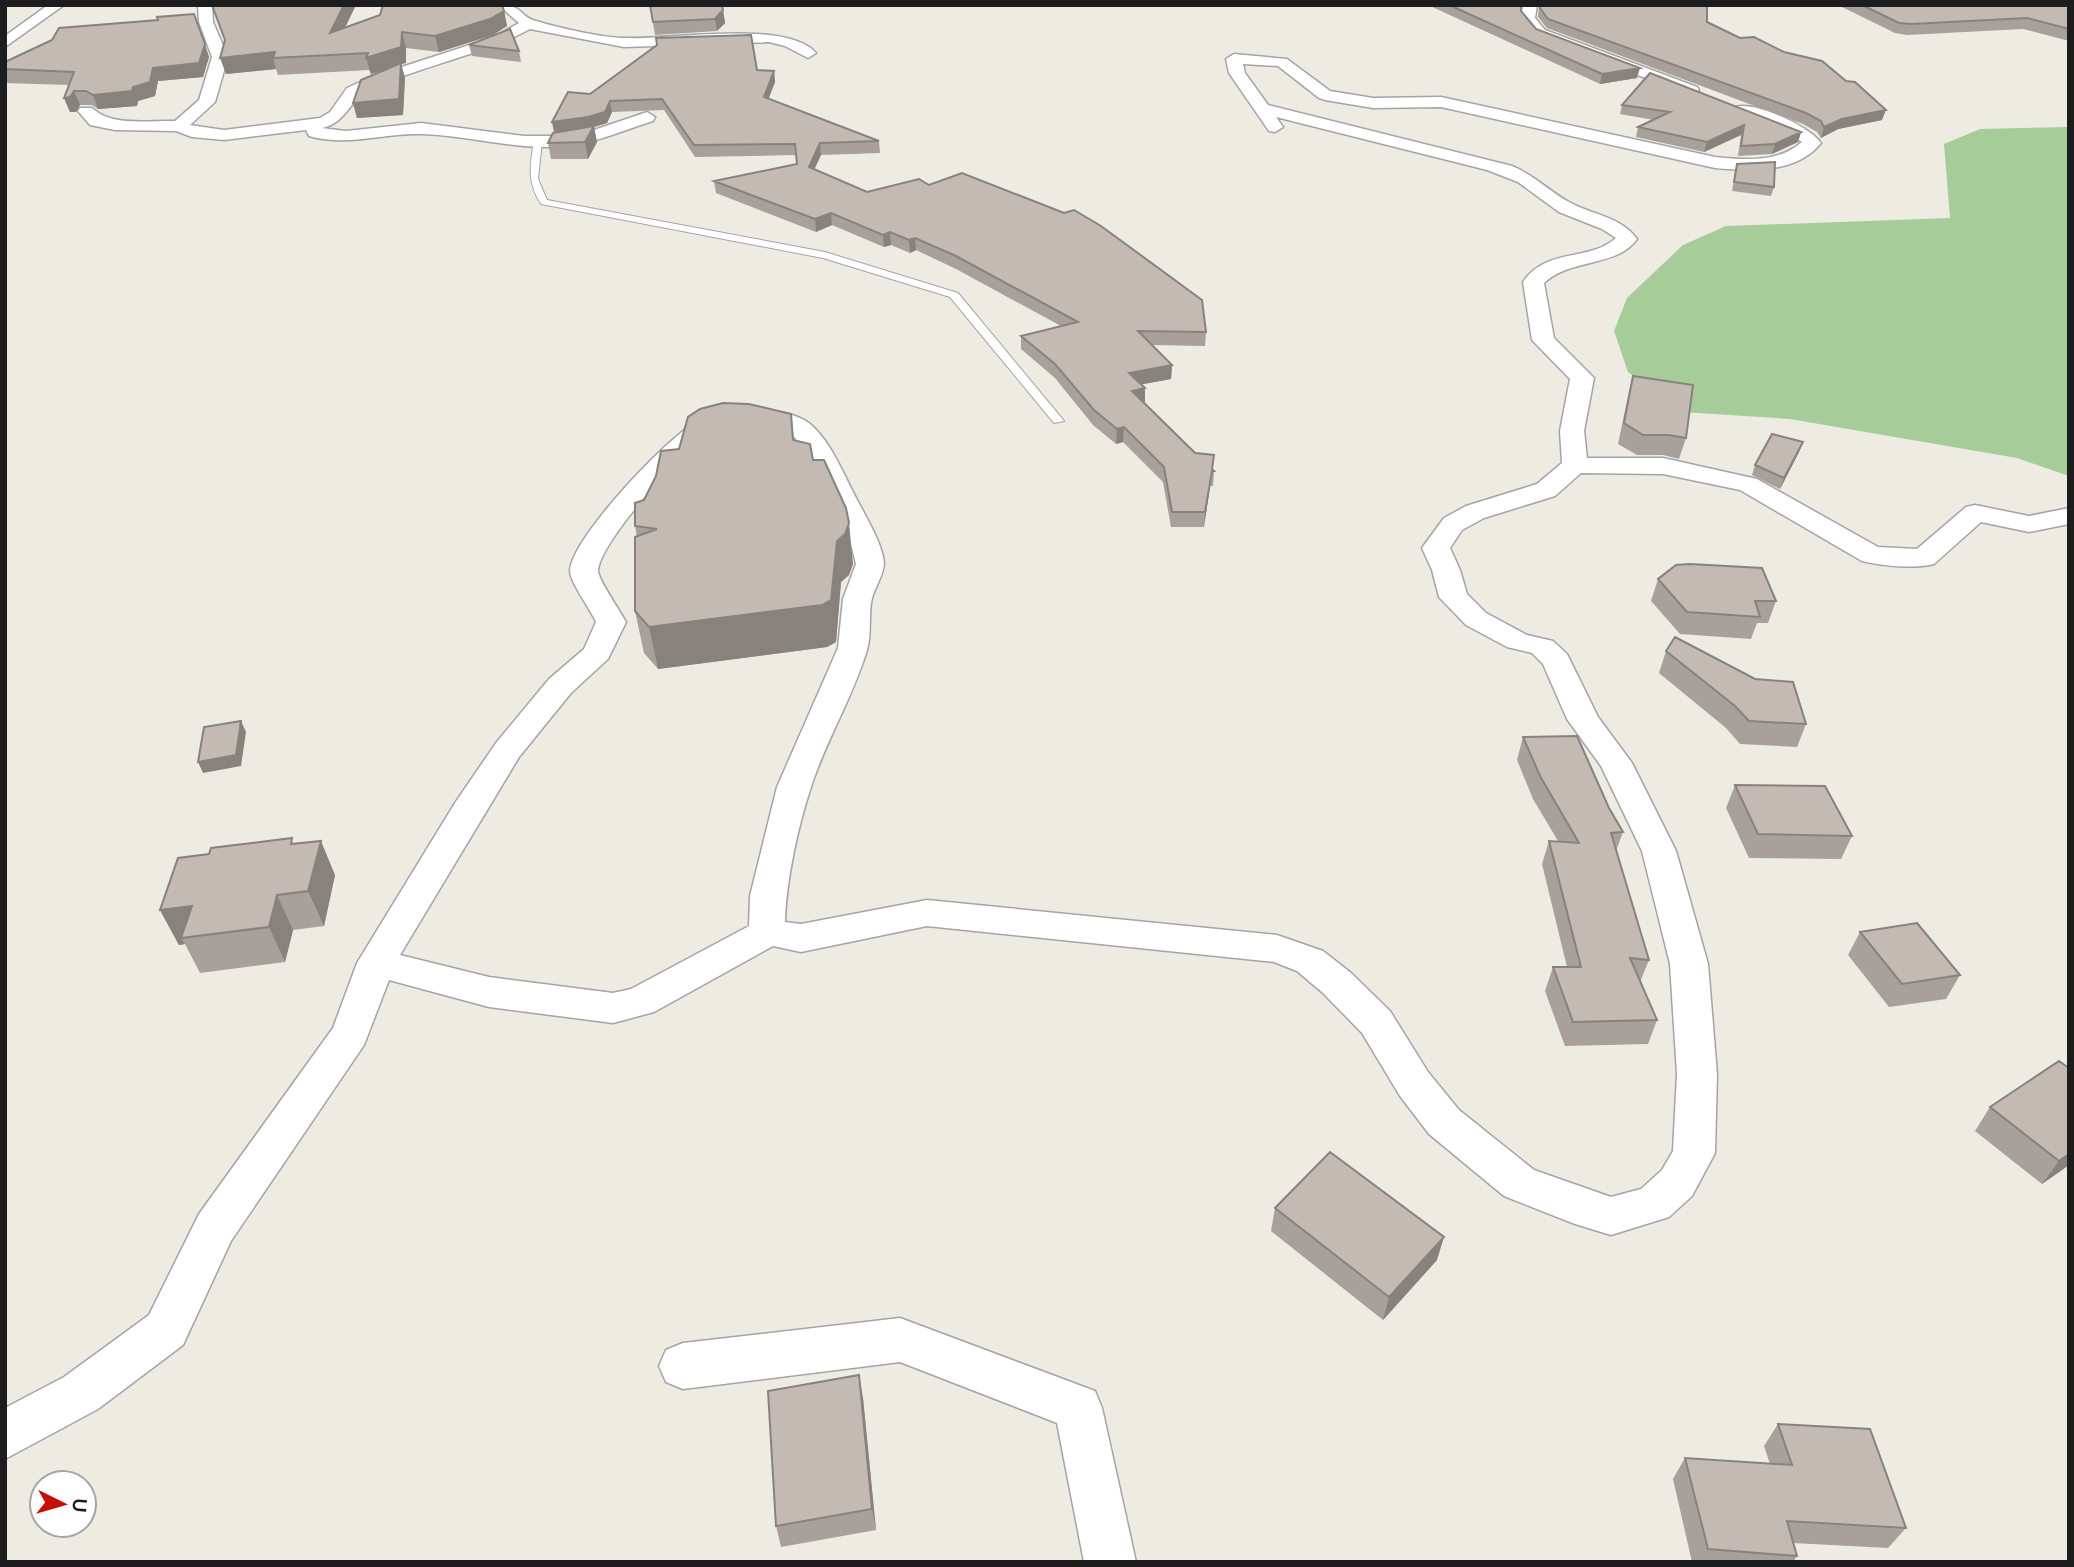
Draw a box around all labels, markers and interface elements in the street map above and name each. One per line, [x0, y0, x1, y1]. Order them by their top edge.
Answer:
north arrow [28, 1469, 98, 1539]
text: U [68, 1497, 93, 1514]

